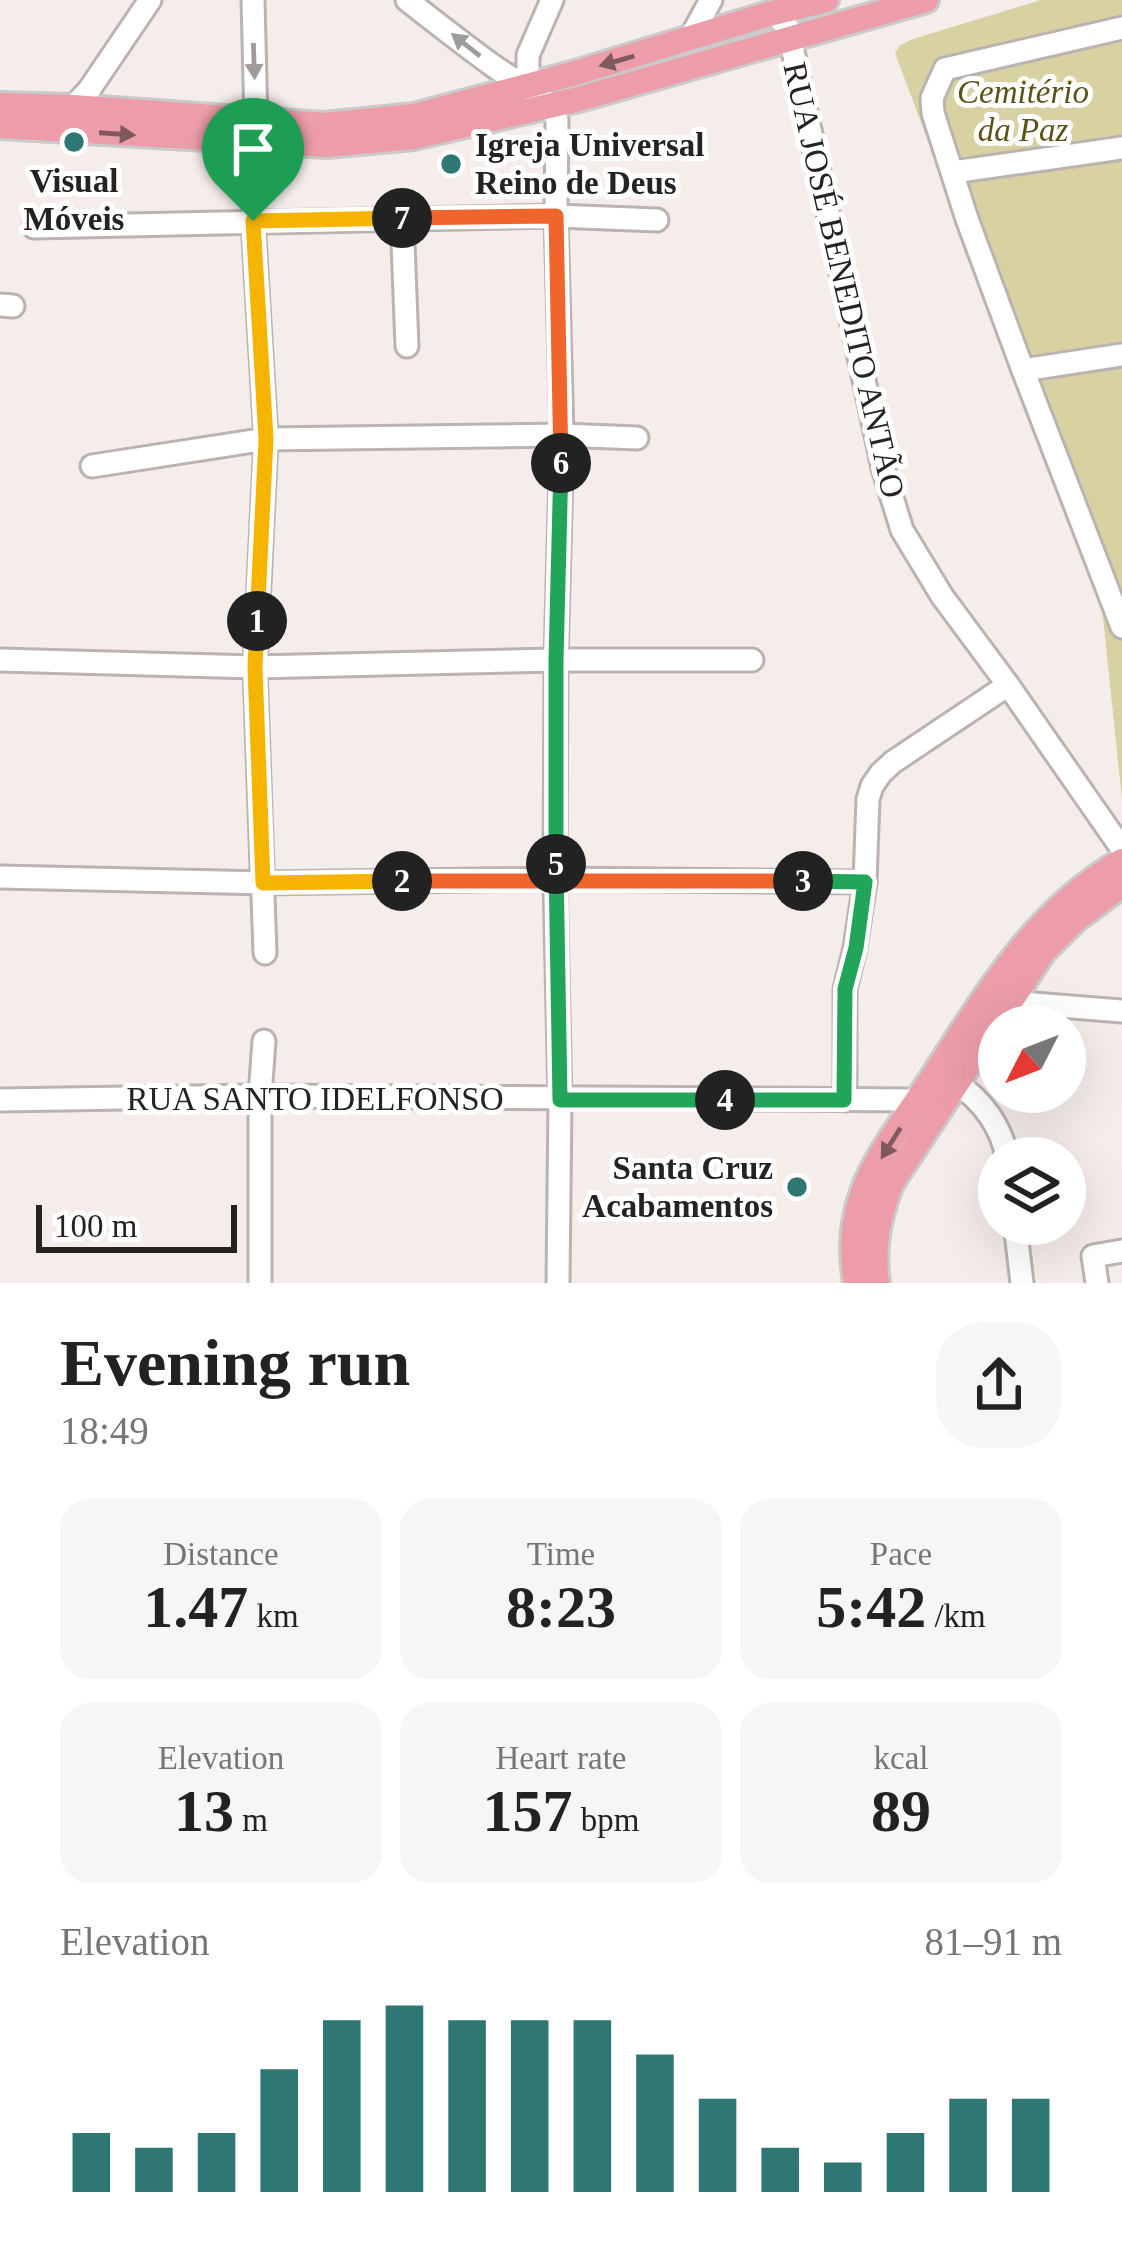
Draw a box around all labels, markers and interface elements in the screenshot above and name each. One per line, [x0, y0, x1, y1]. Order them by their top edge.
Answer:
one-way arrow [450, 33, 481, 58]
one-way arrow [245, 43, 264, 81]
one-way arrow [598, 53, 635, 71]
street label: RUA JOSÉ BENEDITO ANTÃO [776, 59, 912, 501]
park label: Cemitério da Paz [957, 74, 1089, 148]
pin [202, 98, 304, 221]
icon: arrive [220, 116, 286, 182]
one-way arrow [99, 124, 136, 143]
place label: Igreja Universal Reino de Deus [475, 127, 704, 201]
marker: Visual Móveis [61, 129, 87, 155]
marker: Igreja Universal Reino de Deus [438, 151, 464, 177]
place label: Visual Móveis [24, 163, 125, 237]
pin: 7 [372, 188, 432, 248]
text: 7 [394, 200, 410, 236]
pin: 6 [531, 433, 591, 493]
text: 6 [553, 445, 569, 481]
pin: 1 [227, 591, 287, 651]
text: 1 [249, 603, 265, 639]
pin: 5 [526, 834, 586, 894]
text: 5 [548, 846, 564, 882]
pin: 2 [372, 851, 432, 911]
pin: 3 [773, 851, 833, 911]
text: 2 [394, 863, 410, 899]
text: 3 [795, 863, 811, 899]
north arrow [978, 1005, 1086, 1113]
map controls [978, 1005, 1086, 1245]
pin: 4 [695, 1070, 755, 1130]
street label: RUA SANTO IDELFONSO [126, 1081, 504, 1117]
text: 4 [717, 1082, 733, 1118]
one-way arrow [881, 1126, 903, 1159]
button: layers [978, 1137, 1086, 1245]
place label: Santa Cruz Acabamentos [582, 1150, 773, 1224]
marker: Santa Cruz Acabamentos [784, 1174, 810, 1200]
scale bar [36, 1199, 237, 1252]
text: 100 m [54, 1208, 137, 1244]
button: share [936, 1322, 1062, 1448]
text: Evening run [60, 1326, 410, 1399]
text: 18:49 [60, 1409, 149, 1452]
text: Distance [163, 1536, 279, 1572]
text: Time [527, 1536, 595, 1572]
text: Pace [870, 1536, 932, 1572]
text: 1.47 [143, 1574, 248, 1640]
text: 8:23 [506, 1574, 616, 1640]
text: 5:42 [816, 1574, 926, 1640]
text: km [248, 1598, 299, 1634]
text: /km [926, 1598, 986, 1634]
text: Elevation [158, 1740, 284, 1776]
text: Heart rate [496, 1740, 627, 1776]
text: kcal [874, 1740, 928, 1776]
text: 13 [174, 1778, 234, 1844]
text: 157 [483, 1778, 573, 1844]
text: 89 [871, 1778, 931, 1844]
text: m [234, 1802, 268, 1838]
text: bpm [573, 1802, 639, 1838]
text: Elevation [60, 1920, 209, 1963]
text: 81–91 m [924, 1920, 1062, 1963]

